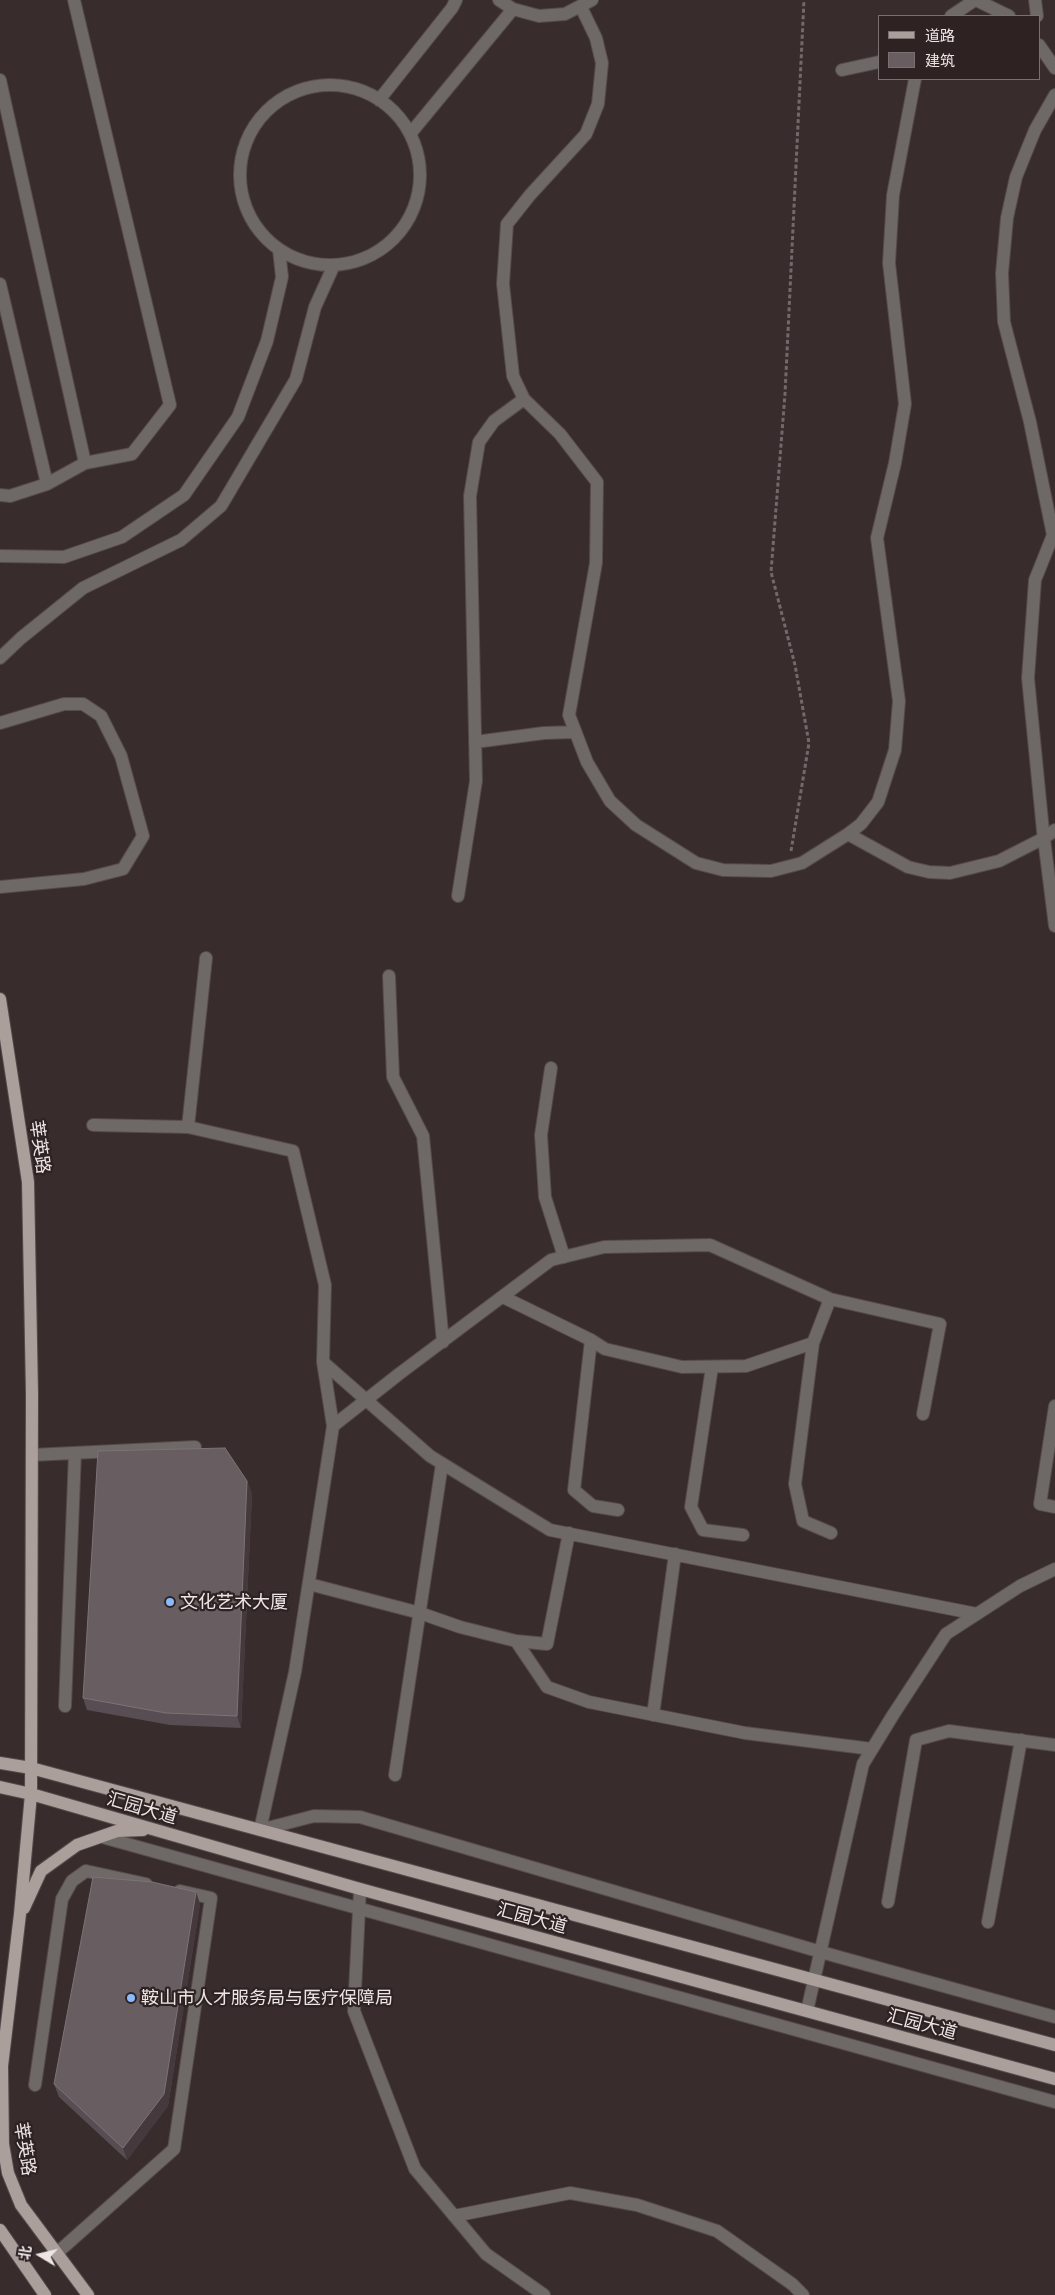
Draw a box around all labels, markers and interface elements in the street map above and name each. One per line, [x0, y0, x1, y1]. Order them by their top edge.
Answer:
legend [878, 15, 1040, 80]
text: 道路 [925, 26, 955, 44]
text: 建筑 [925, 51, 955, 69]
street label: 莘英路 [26, 1119, 54, 1175]
place label: 文化艺术大厦 [180, 1591, 288, 1613]
marker: 文化艺术大厦 [164, 1596, 176, 1608]
street label: 汇园大道 [104, 1788, 180, 1828]
street label: 汇园大道 [494, 1898, 570, 1938]
place label: 鞍山市人才服务局与医疗保障局 [141, 1987, 393, 2009]
marker: 鞍山市人才服务局与医疗保障局 [125, 1992, 137, 2004]
street label: 汇园大道 [884, 2004, 960, 2044]
street label: 莘英路 [10, 2121, 40, 2177]
north arrow [15, 2230, 65, 2280]
text: 北 [15, 2244, 34, 2261]

